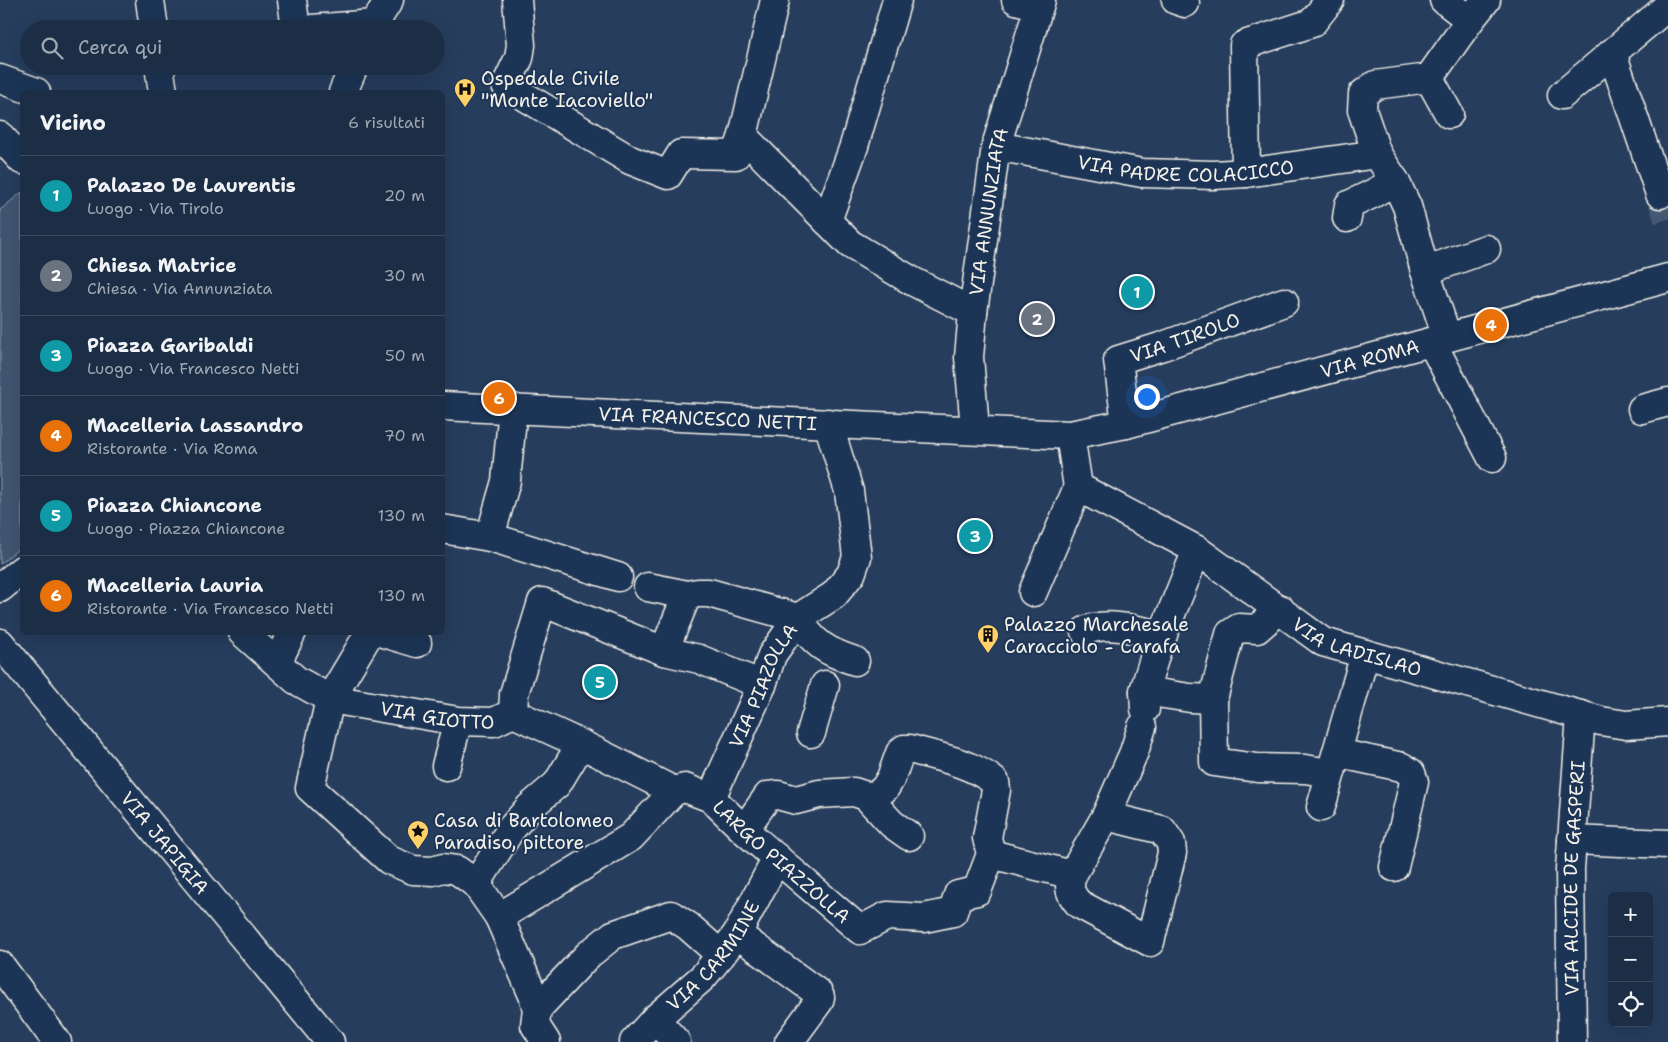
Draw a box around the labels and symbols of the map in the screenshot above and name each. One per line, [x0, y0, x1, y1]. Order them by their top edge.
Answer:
place label: Ospedale Civile "Monte Iacoviello" [481, 66, 653, 113]
hospital icon: Ospedale Civile "Monte Iacoviello" [453, 77, 477, 108]
street label: VIA ANNUNZIATA [963, 124, 1014, 297]
street label: VIA PADRE COLACICCO [1076, 149, 1295, 188]
pin: 1 [1121, 273, 1153, 311]
pin: 2 [1021, 300, 1053, 338]
pin: 4 [1475, 306, 1507, 344]
street label: VIA TIROLO [1127, 307, 1243, 368]
street label: VIA ROMA [1317, 333, 1422, 384]
pin: 6 [483, 379, 515, 417]
your location [1134, 384, 1160, 410]
street label: VIA FRANCESCO NETTI [598, 401, 818, 436]
pin: 3 [959, 517, 991, 555]
street label: VIA LADISLAO [1287, 611, 1424, 682]
place label: Palazzo Marchesale Caracciolo - Carafa [1004, 612, 1189, 659]
street label: VIA PIAZOLLA [723, 618, 803, 752]
building icon: Palazzo Marchesale Caracciolo - Carafa [976, 623, 1000, 654]
pin: 5 [584, 663, 616, 701]
street label: VIA GIOTTO [378, 695, 495, 735]
street label: VIA ALCIDE DE GASPERI [1557, 760, 1590, 996]
street label: VIA JAPIGIA [115, 786, 215, 899]
street label: LARGO PIAZZOLLA [707, 794, 856, 929]
place label: Casa di Bartolomeo Paradiso, pittore [434, 808, 614, 855]
place icon: Casa di Bartolomeo Paradiso, pittore [406, 819, 430, 850]
street label: VIA CARMINE [661, 896, 765, 1016]

